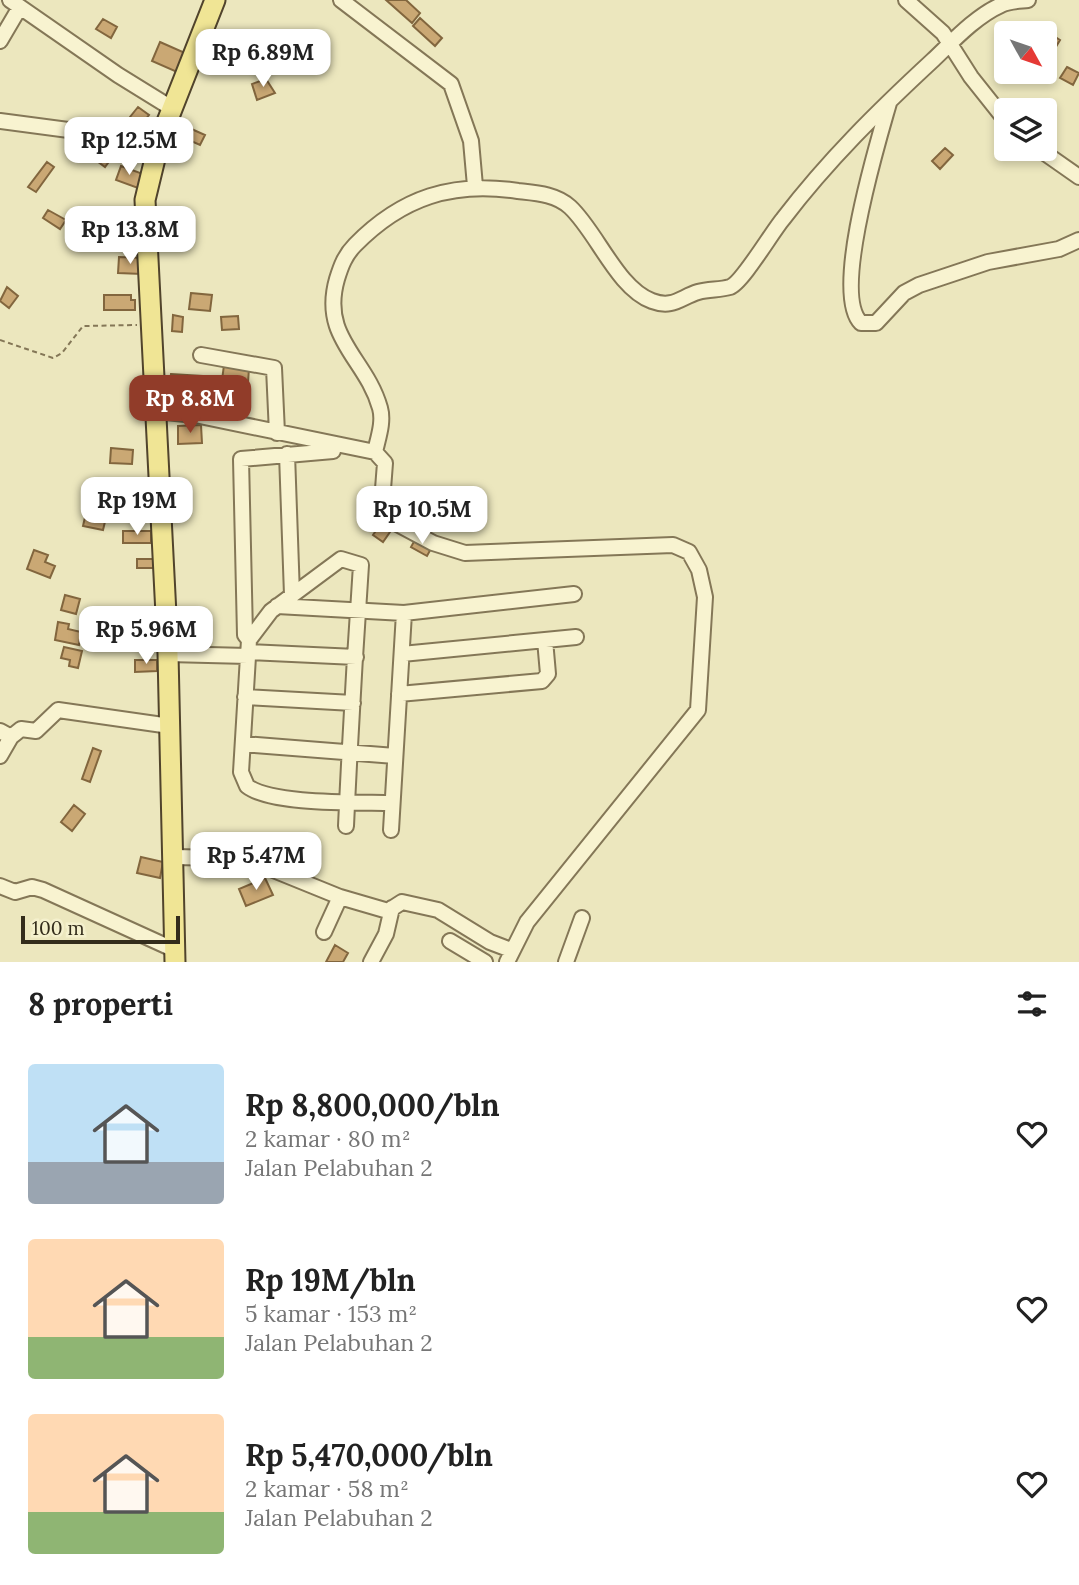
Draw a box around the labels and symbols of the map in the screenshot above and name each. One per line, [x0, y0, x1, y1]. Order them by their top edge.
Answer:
north arrow [994, 21, 1057, 84]
pin: Rp 6.89M [191, 29, 335, 89]
pin: Rp 12.5M [57, 118, 201, 177]
pin: Rp 13.8M [58, 206, 202, 266]
pin: Rp 8.8M [125, 376, 255, 435]
pin: Rp 19M [80, 477, 194, 537]
pin: Rp 10.5M [350, 486, 494, 546]
pin: Rp 5.96M [74, 606, 218, 666]
pin: Rp 5.47M [184, 832, 328, 892]
scale bar [21, 913, 180, 945]

